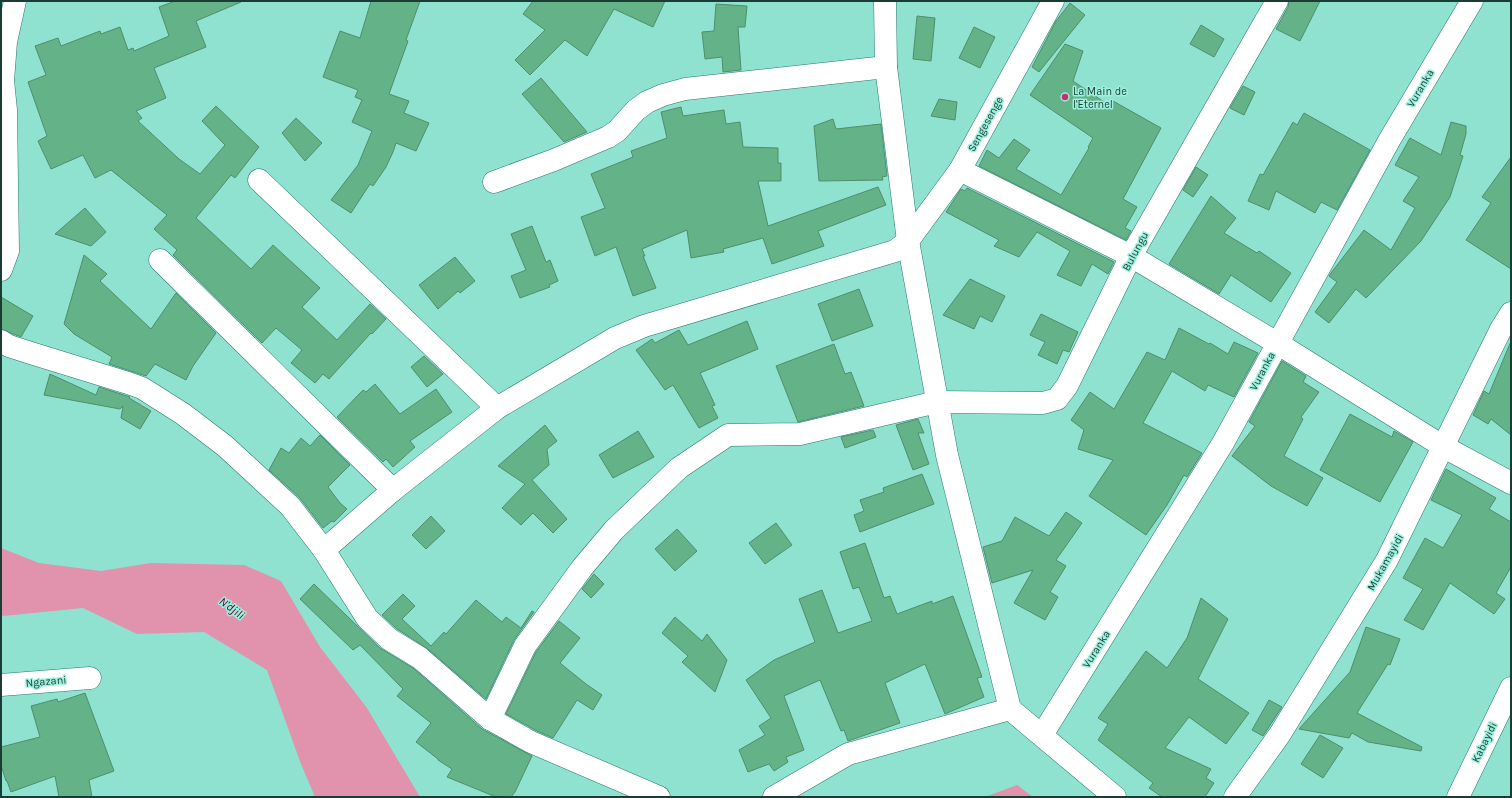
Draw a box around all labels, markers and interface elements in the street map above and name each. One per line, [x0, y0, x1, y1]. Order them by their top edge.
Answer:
street label: Vuranka [1404, 67, 1437, 110]
place label: La Main de l'Eternel [1073, 85, 1127, 111]
marker: La Main de l'Eternel [1060, 92, 1070, 102]
street label: Sengesenge [965, 94, 1006, 154]
street label: Bulungu [1120, 229, 1151, 273]
street label: Vuranka [1247, 350, 1278, 393]
street label: Mukamayidi [1365, 532, 1406, 593]
water label: N'djili [217, 594, 247, 622]
street label: Vuranka [1080, 628, 1113, 670]
street label: Ngazani [25, 673, 67, 690]
street label: Kabayidi [1469, 720, 1500, 765]

